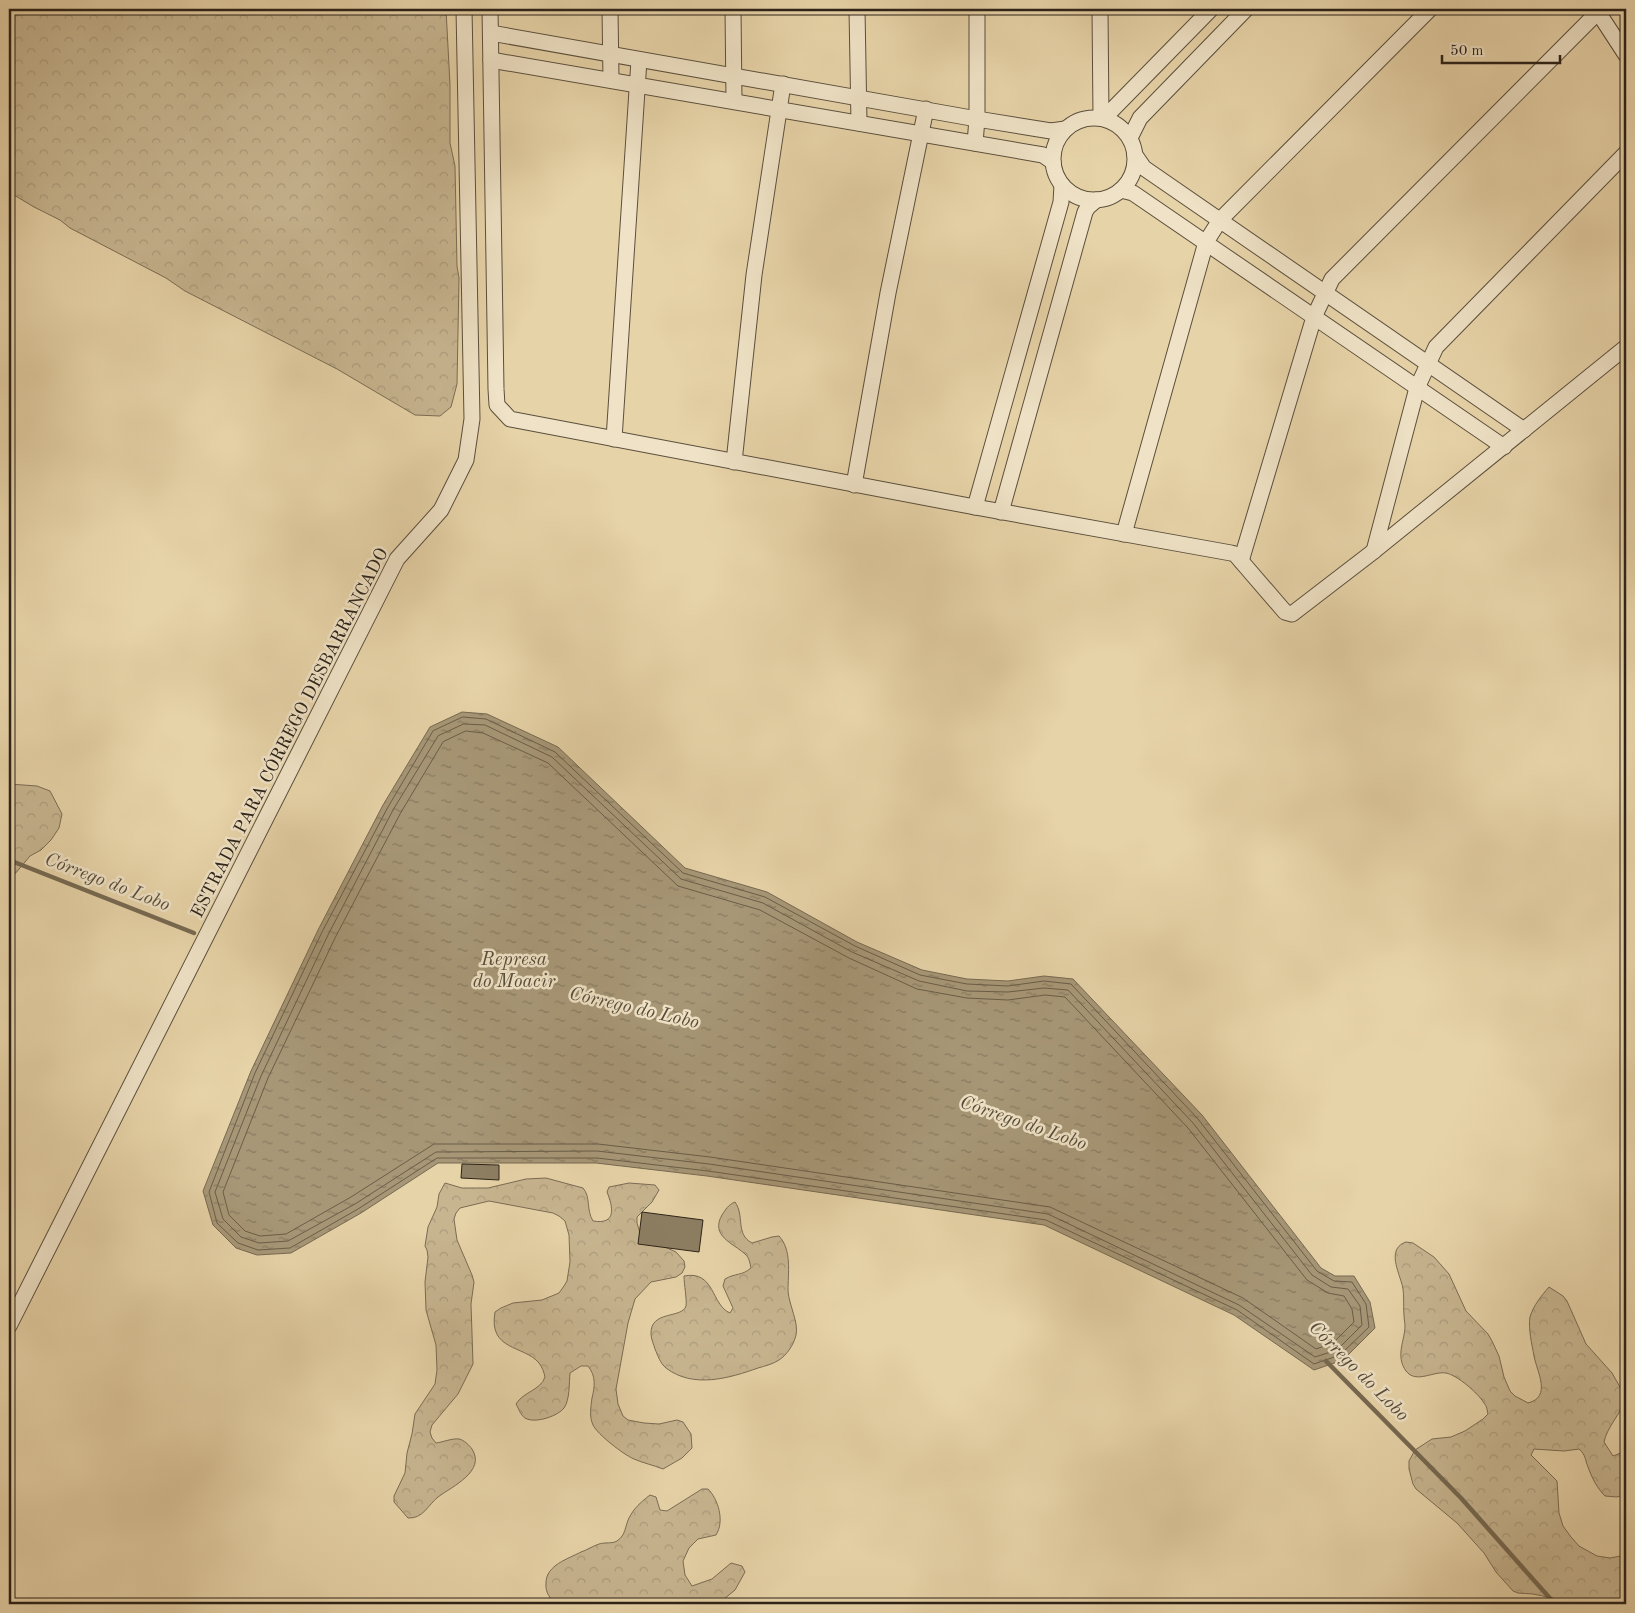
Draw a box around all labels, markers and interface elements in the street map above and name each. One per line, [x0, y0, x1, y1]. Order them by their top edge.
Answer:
scale bar [1442, 32, 1560, 64]
text: 50 m [1450, 44, 1484, 59]
street label: ESTRADA PARA CÓRREGO DESBARRANCADO [184, 543, 392, 921]
water label: Córrego do Lobo [42, 850, 173, 916]
water label: Represa do Moacir [473, 951, 556, 992]
water label: Córrego do Lobo [567, 985, 701, 1033]
water label: Córrego do Lobo [957, 1093, 1089, 1155]
water label: Córrego do Lobo [1304, 1318, 1412, 1426]

